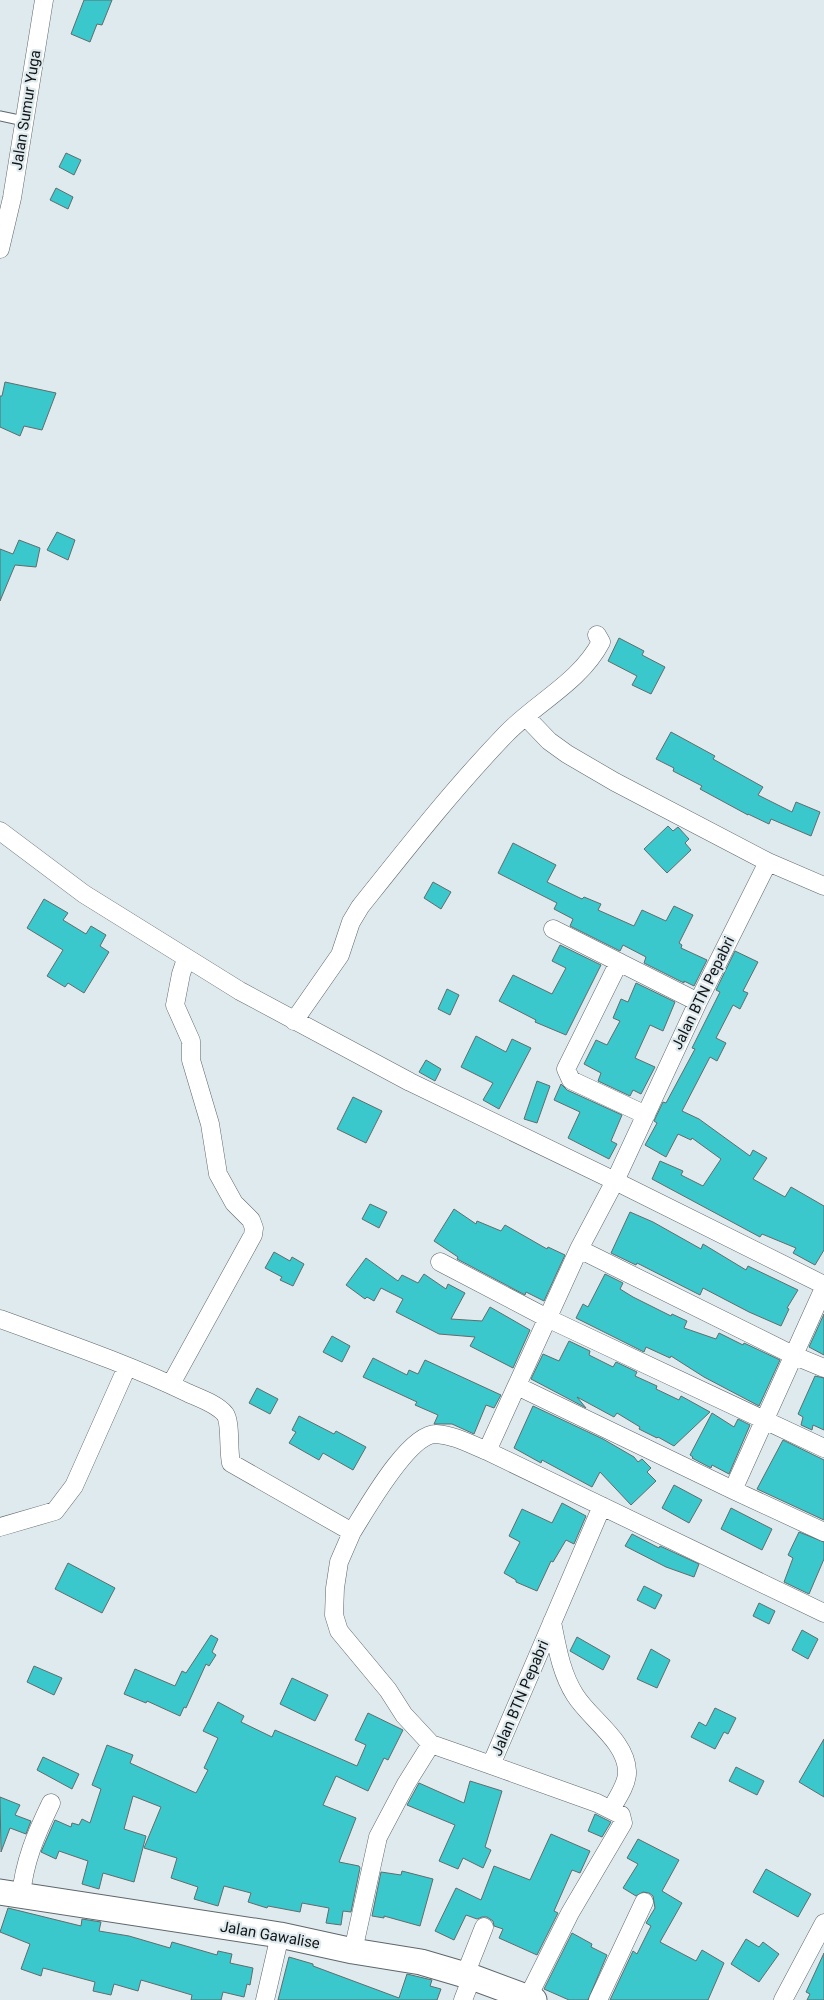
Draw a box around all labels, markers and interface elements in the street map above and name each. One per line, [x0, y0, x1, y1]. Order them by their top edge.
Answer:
street label: Jalan Sumur Yuga [8, 49, 44, 171]
street label: Jalan BTN Pepabri [668, 933, 738, 1053]
street label: Jalan BTN Pepabri [488, 1637, 552, 1759]
street label: Jalan Gawalise [219, 1917, 321, 1953]

